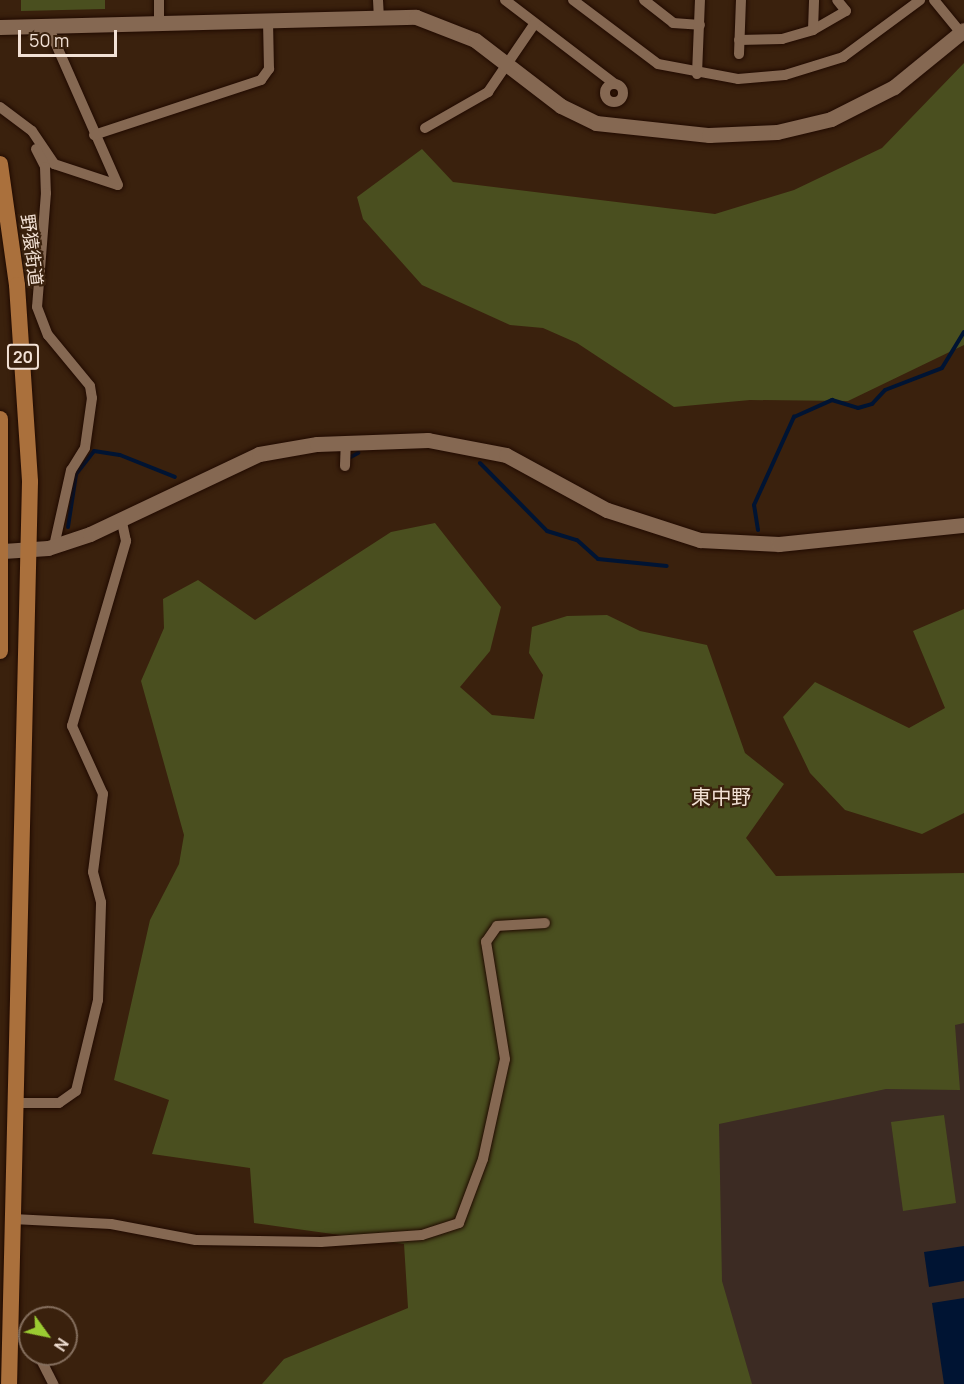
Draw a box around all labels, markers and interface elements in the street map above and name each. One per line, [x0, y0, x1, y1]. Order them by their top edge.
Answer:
scale bar [21, 18, 120, 56]
text: 50 m [29, 28, 69, 52]
street label: 野猿街道 [17, 213, 47, 287]
road number: 20 [7, 344, 40, 370]
district label: 東中野 [691, 784, 751, 808]
north arrow [18, 1306, 78, 1366]
text: N [49, 1334, 74, 1356]

